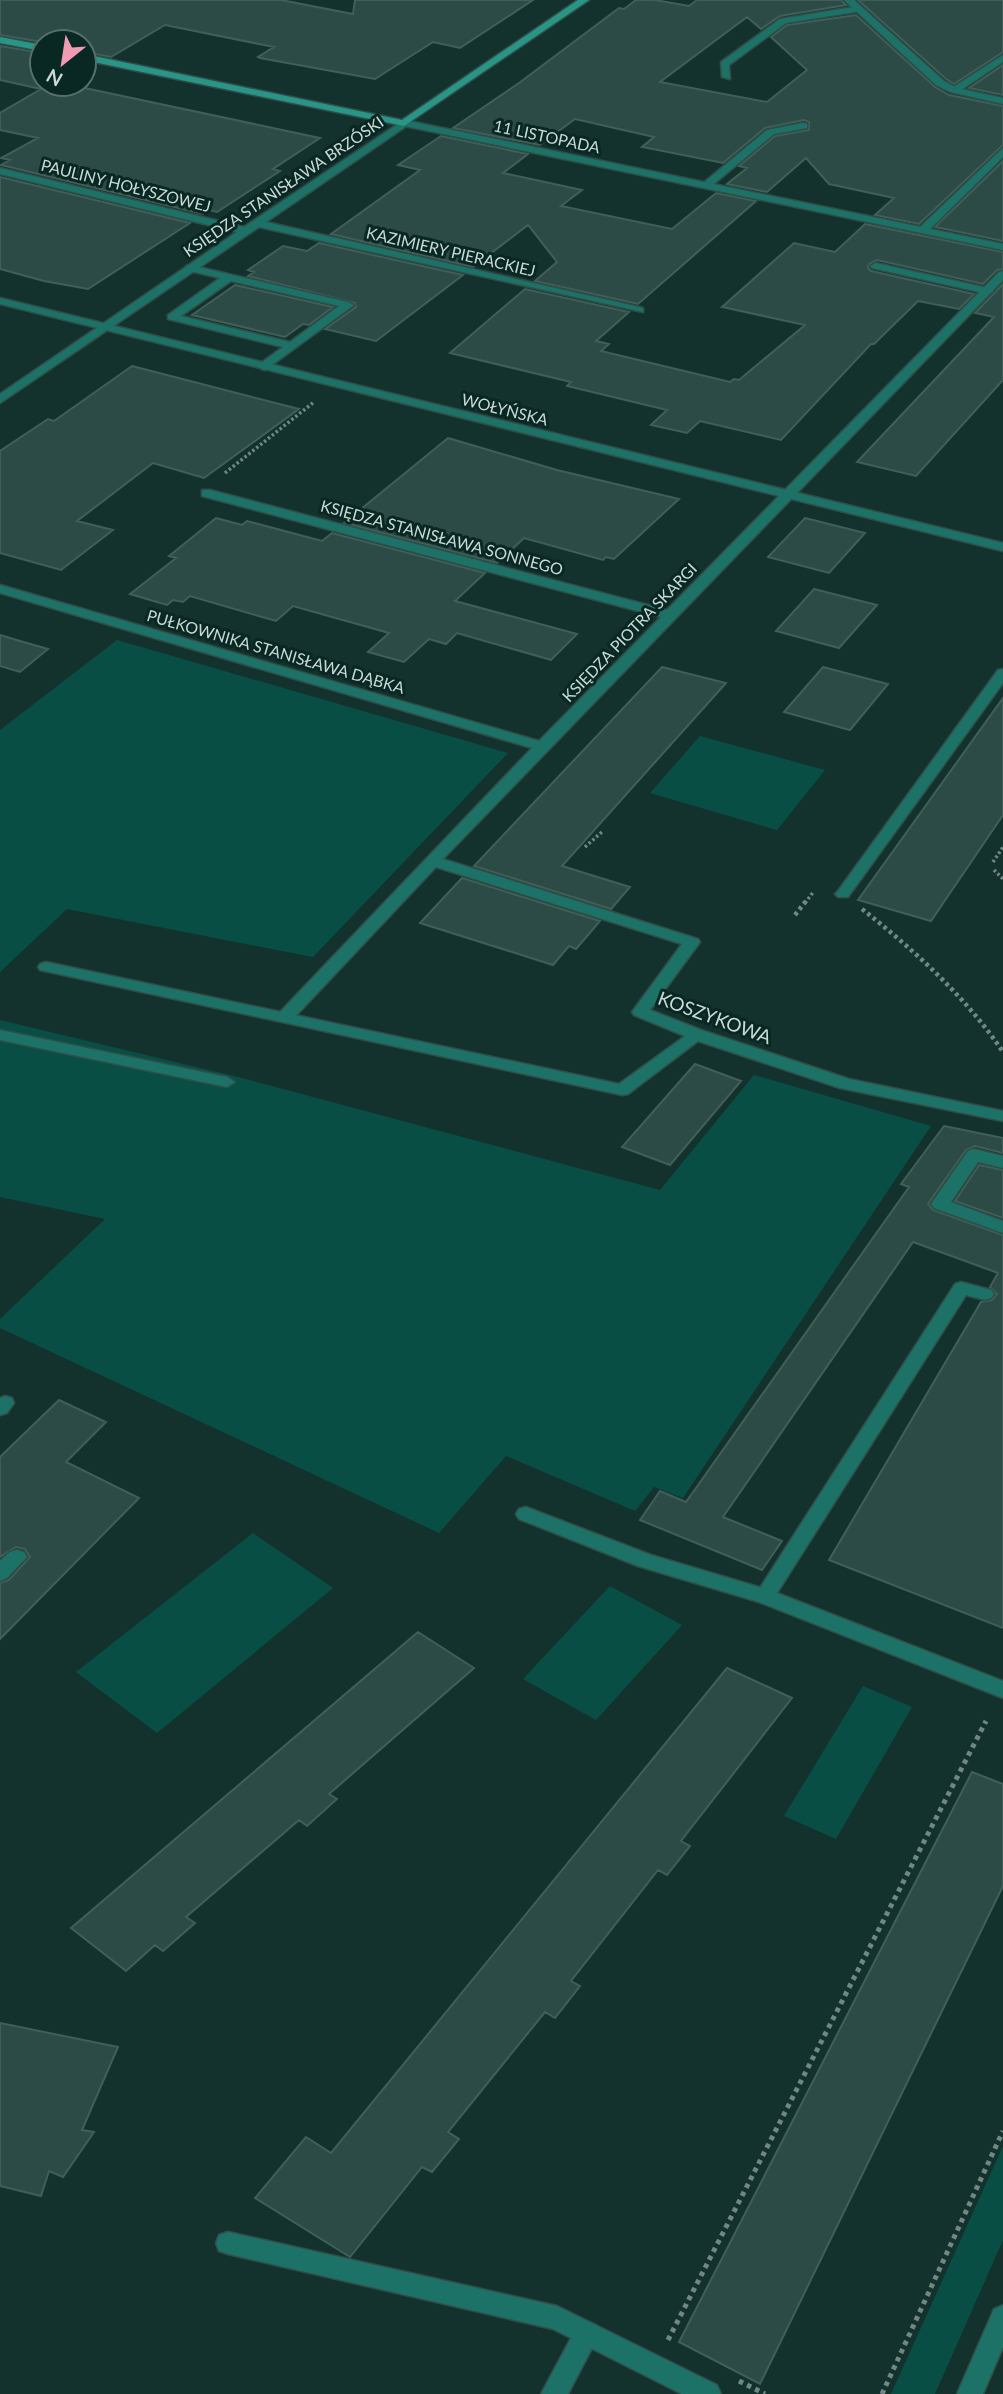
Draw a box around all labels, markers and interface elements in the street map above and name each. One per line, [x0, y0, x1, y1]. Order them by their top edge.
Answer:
north arrow [28, 28, 98, 98]
text: N [42, 65, 66, 92]
street label: KSIĘDZA STANISŁAWA BRZÓSKI [179, 112, 387, 260]
street label: 11 LISTOPADA [492, 115, 602, 157]
street label: PAULINY HOŁYSZOWEJ [39, 155, 213, 215]
street label: KAZIMIERY PIERACKIEJ [365, 222, 537, 280]
street label: WOŁYŃSKA [460, 389, 550, 429]
street label: KSIĘDZA STANISŁAWA SONNEGO [319, 495, 566, 579]
street label: KSIĘDZA PIOTRA SKARGI [558, 559, 700, 705]
street label: PUŁKOWNIKA STANISŁAWA DĄBKA [145, 605, 407, 697]
street label: KOSZYKOWA [655, 986, 775, 1048]

